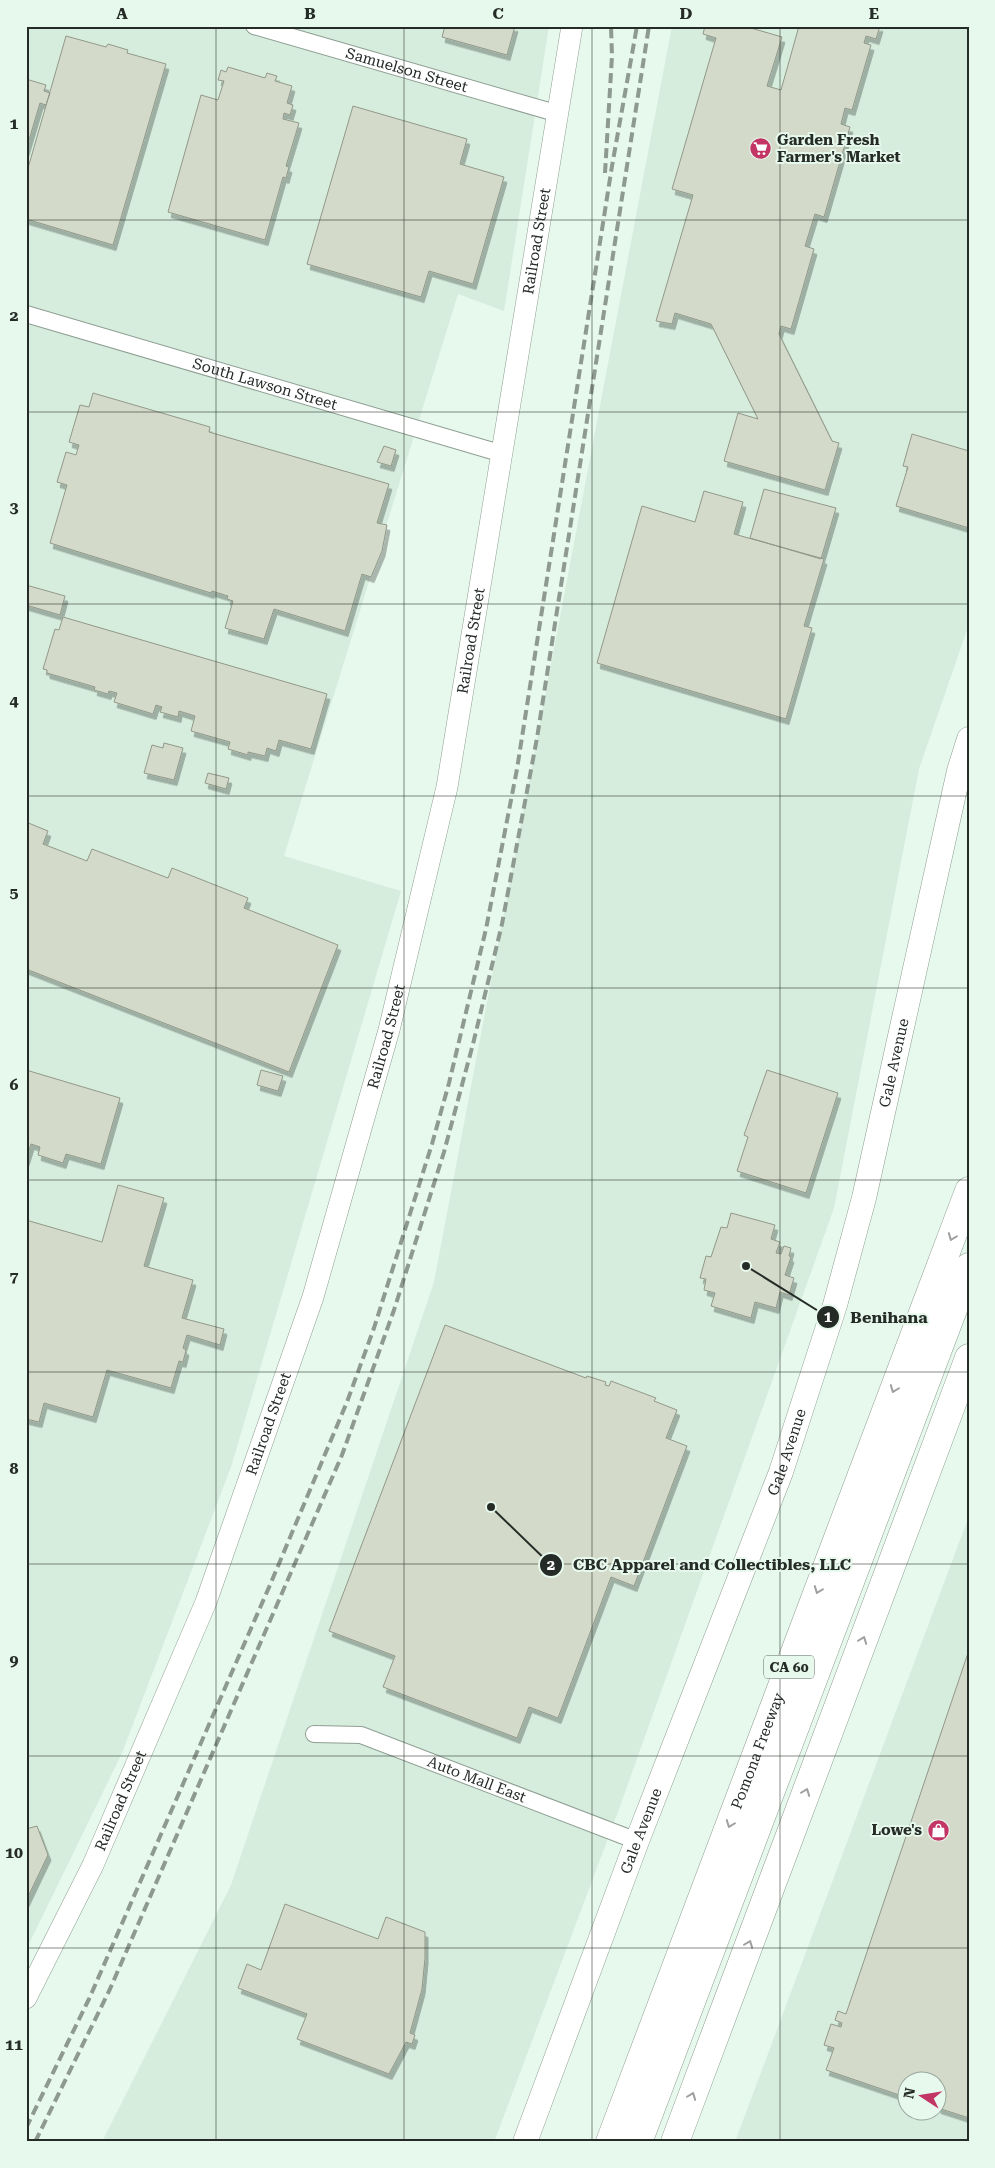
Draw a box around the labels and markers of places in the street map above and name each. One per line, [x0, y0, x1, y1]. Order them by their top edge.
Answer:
place label: Garden Fresh Farmer's Market [777, 131, 901, 166]
supermarket icon: Garden Fresh Farmer's Market [749, 137, 773, 161]
callout: Benihana [815, 1301, 938, 1332]
callout: CBC Apparel and Collectibles, LLC [538, 1549, 861, 1580]
shop icon: Lowe's [926, 1818, 950, 1842]
place label: Lowe's [871, 1821, 922, 1839]

